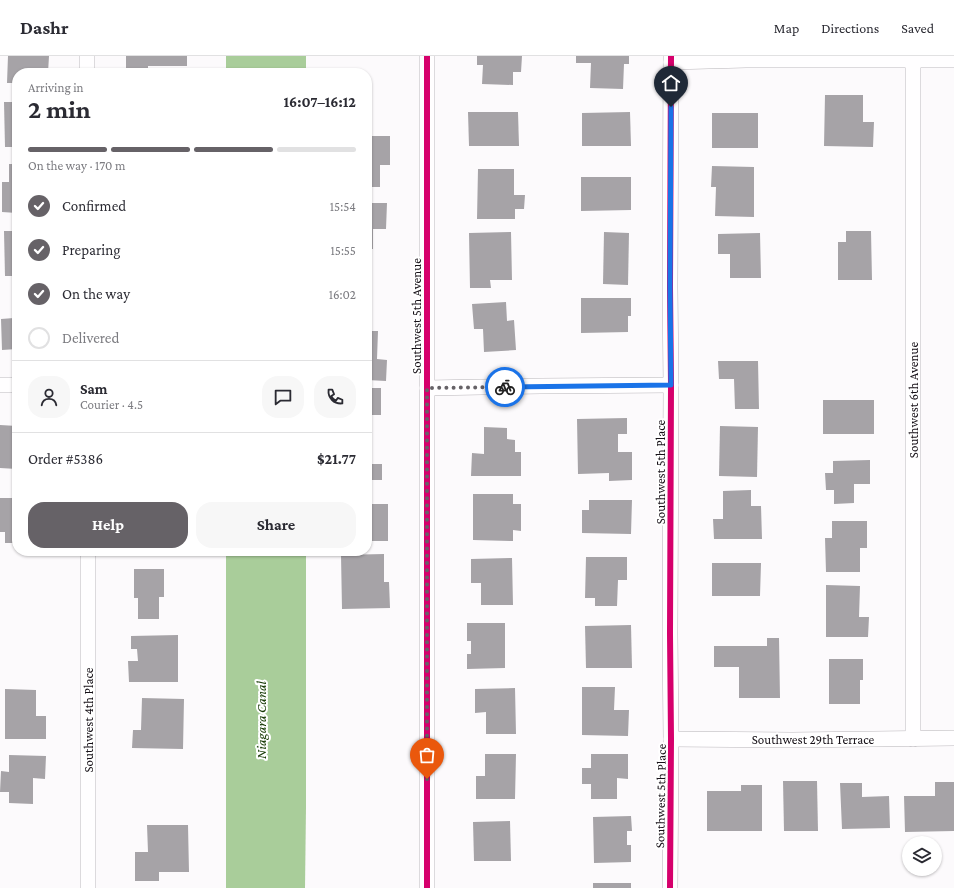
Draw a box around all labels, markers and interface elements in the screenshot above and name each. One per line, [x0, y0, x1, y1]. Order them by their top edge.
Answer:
text: Dashr [20, 17, 69, 38]
text: Map [774, 20, 799, 36]
text: Directions [821, 20, 879, 36]
text: Saved [901, 20, 934, 36]
pin [654, 66, 688, 107]
icon: home [660, 72, 682, 94]
text: Arriving in [28, 80, 84, 95]
text: 16:07–16:12 [283, 94, 356, 110]
text: 2 min [28, 95, 91, 124]
text: On the way · 170 m [28, 158, 125, 173]
icon: check [28, 195, 50, 217]
text: Confirmed [62, 198, 126, 214]
text: 15:54 [330, 199, 356, 214]
icon: check [28, 239, 50, 261]
text: Preparing [62, 242, 121, 258]
text: 15:55 [330, 243, 356, 258]
street label: Southwest 5th Avenue [409, 258, 424, 374]
icon: check [28, 283, 50, 305]
text: On the way [62, 286, 130, 302]
text: 16:02 [329, 287, 356, 302]
text: Delivered [62, 330, 119, 346]
street label: Southwest 6th Avenue [906, 342, 921, 458]
courier [485, 367, 525, 407]
button: person [28, 376, 70, 418]
button: chat [262, 376, 304, 418]
button: phone [314, 376, 356, 418]
icon: bike [494, 376, 516, 398]
text: Sam [80, 381, 108, 397]
text: Courier · 4.5 [80, 397, 143, 412]
street label: Southwest 5th Place [653, 419, 668, 524]
text: Order #5386 [28, 451, 103, 467]
text: $21.77 [317, 451, 356, 467]
button: Help [28, 502, 188, 548]
button: Share [196, 502, 356, 548]
street label: Southwest 4th Place [81, 667, 96, 773]
water label: Niagara Canal [253, 680, 269, 759]
street label: Southwest 29th Terrace [752, 732, 875, 747]
pin [410, 738, 444, 779]
street label: Southwest 5th Place [652, 743, 669, 848]
icon: bag [416, 744, 438, 766]
map controls [902, 836, 942, 876]
button: layers [902, 836, 942, 876]

